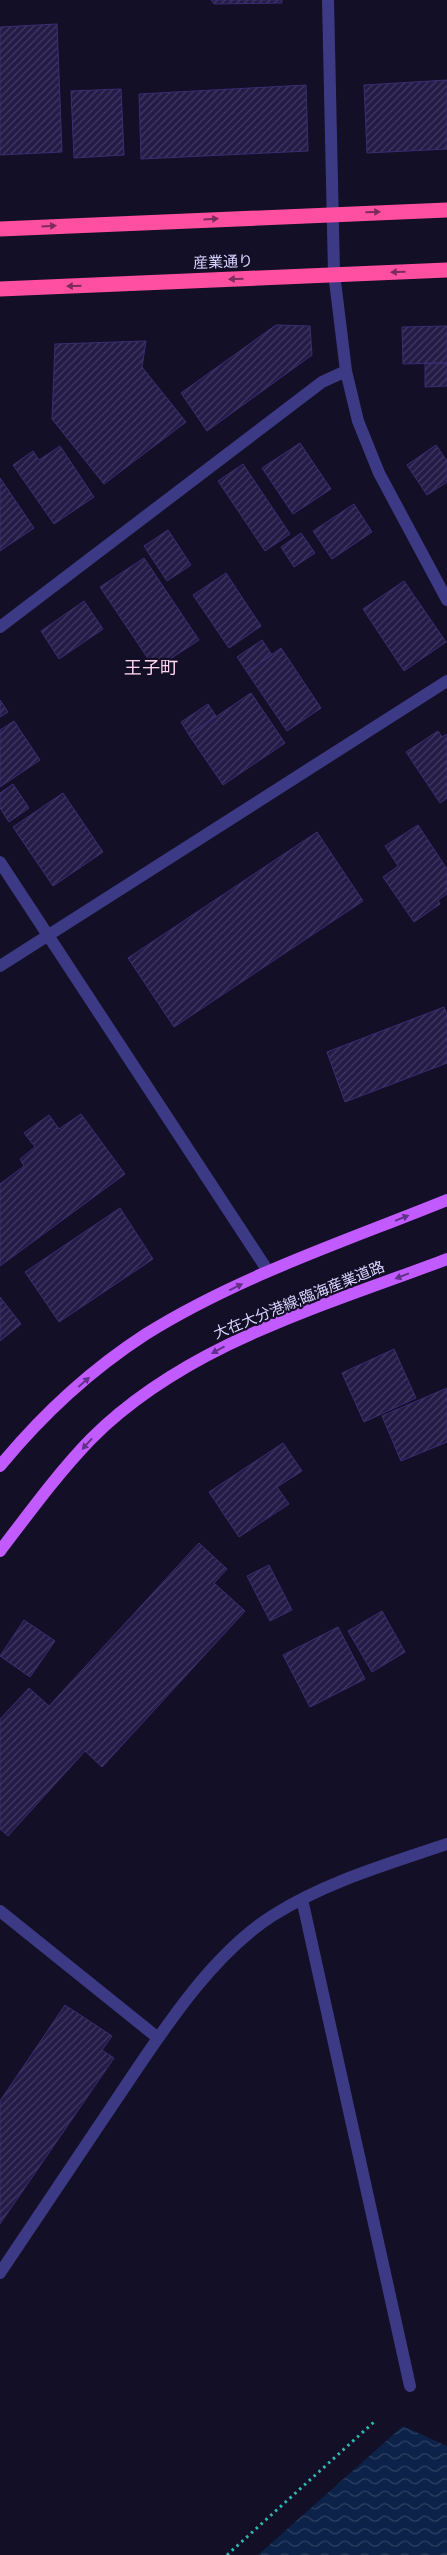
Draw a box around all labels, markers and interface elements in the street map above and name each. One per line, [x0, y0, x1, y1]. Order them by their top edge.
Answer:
one-way arrow [366, 208, 382, 216]
one-way arrow [203, 215, 219, 223]
one-way arrow [41, 222, 57, 230]
street label: 産業通り [193, 252, 253, 273]
one-way arrow [390, 268, 406, 276]
one-way arrow [228, 276, 244, 284]
one-way arrow [65, 282, 81, 290]
district label: 王子町 [124, 658, 178, 679]
one-way arrow [395, 1214, 410, 1222]
street label: 大在大分港線;臨海産業道路 [211, 1257, 388, 1344]
one-way arrow [394, 1273, 409, 1281]
one-way arrow [229, 1283, 243, 1291]
one-way arrow [212, 1345, 225, 1354]
one-way arrow [78, 1377, 90, 1388]
one-way arrow [81, 1438, 93, 1450]

